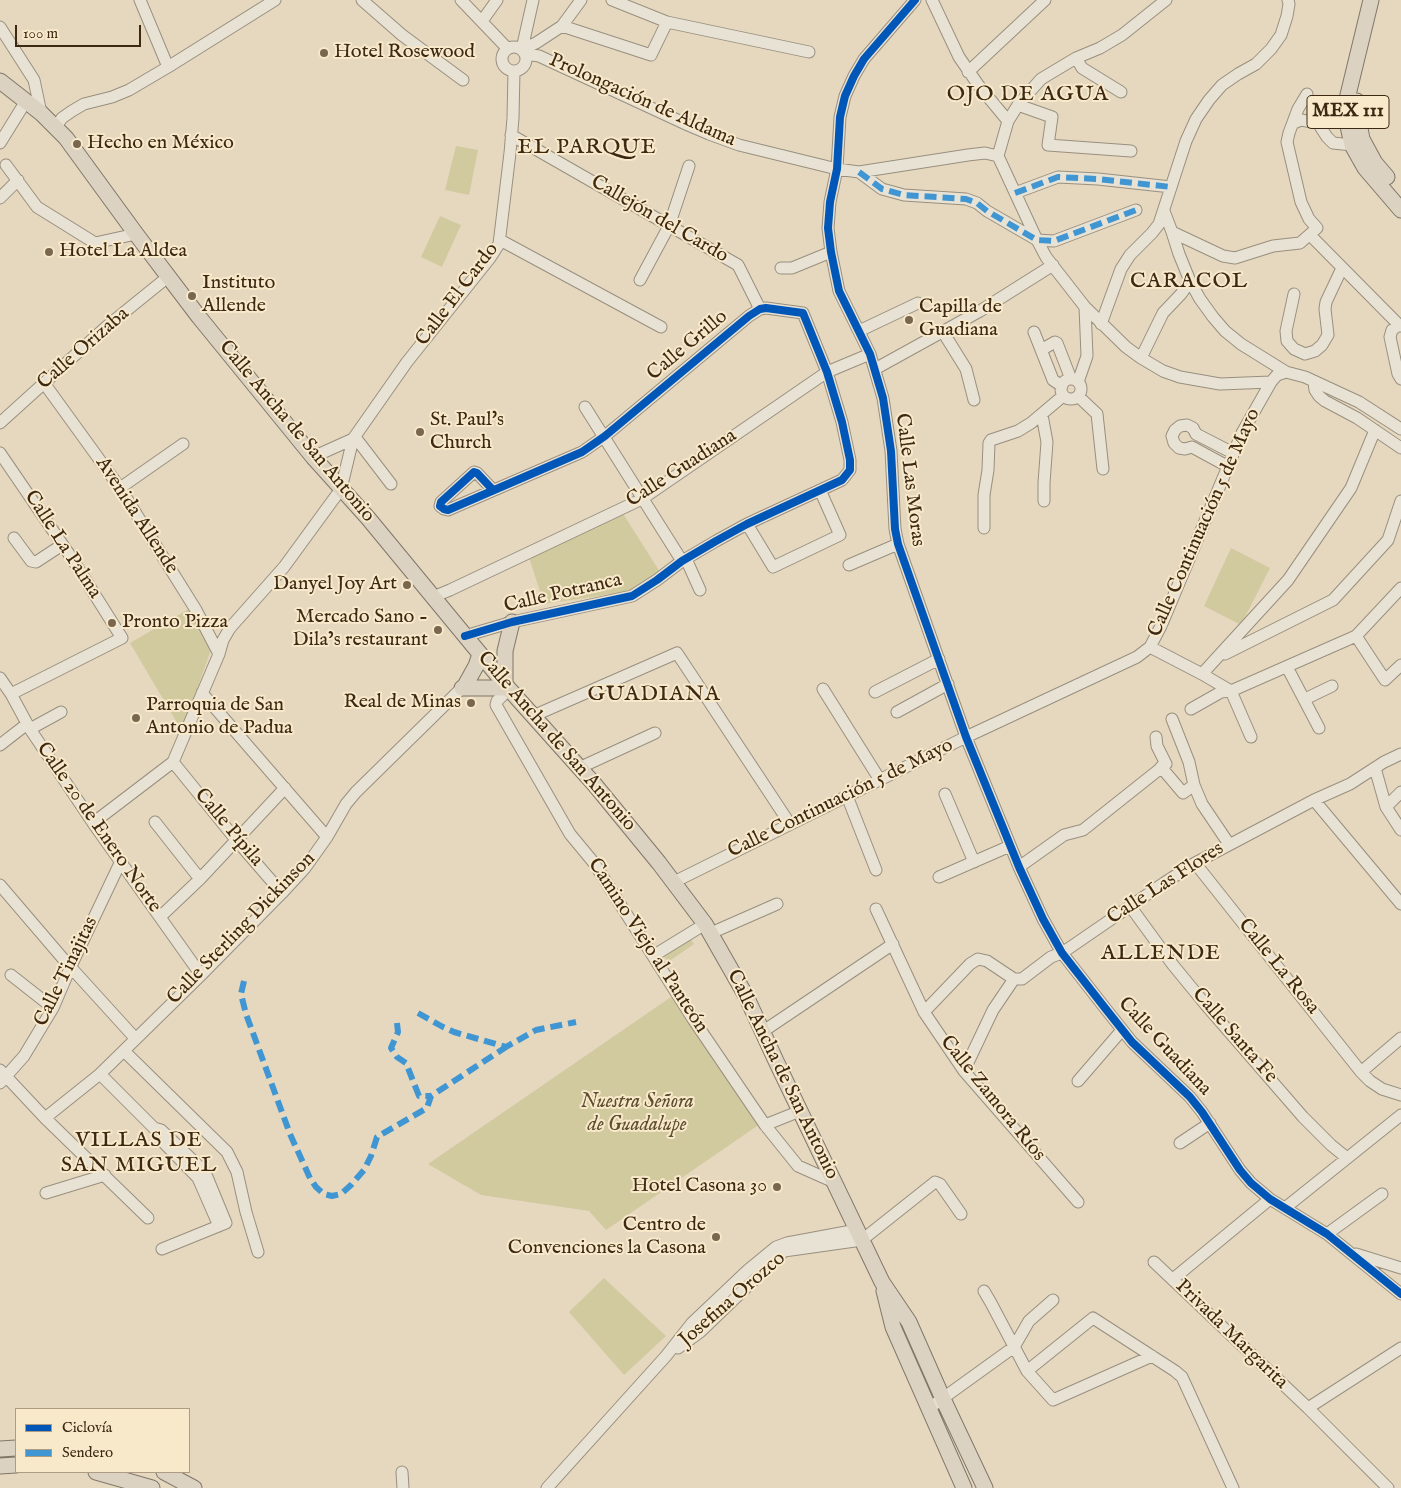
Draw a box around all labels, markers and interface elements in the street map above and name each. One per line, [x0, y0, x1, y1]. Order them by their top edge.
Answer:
scale bar [18, 15, 144, 47]
text: 100 m [23, 24, 58, 43]
place label: Hotel Rosewood [334, 41, 475, 65]
marker: Hotel Rosewood [318, 47, 330, 59]
street label: Prolongación de Aldama [545, 49, 739, 153]
district label: OJO DE AGUA [945, 82, 1111, 108]
road number: MEX 111 [1307, 95, 1389, 128]
place label: Hecho en México [87, 132, 234, 156]
district label: EL PARQUE [516, 135, 658, 161]
marker: Hecho en México [71, 138, 83, 150]
street label: Callejón del Cardo [586, 171, 732, 269]
street label: Calle El Cardo [411, 239, 505, 351]
place label: Hotel La Aldea [59, 240, 187, 264]
marker: Hotel La Aldea [43, 246, 55, 258]
district label: CARACOL [1129, 269, 1249, 295]
place label: Instituto Allende [202, 272, 275, 319]
marker: Instituto Allende [186, 290, 198, 302]
place label: Capilla de Guadiana [919, 296, 1002, 343]
street label: Calle Orizaba [33, 303, 135, 395]
street label: Calle Grillo [643, 305, 733, 387]
marker: Capilla de Guadiana [903, 314, 915, 326]
street label: Calle Ancha de San Antonio [213, 336, 379, 528]
street label: Calle Continuación 5 de Mayo [1144, 405, 1266, 641]
place label: St. Paul's Church [430, 409, 504, 456]
street label: Calle Las Moras [889, 412, 929, 548]
street label: Calle Guadiana [623, 425, 741, 513]
marker: St. Paul's Church [414, 426, 426, 438]
street label: Avenida Allende [89, 453, 183, 579]
street label: Calle La Palma [18, 486, 106, 604]
street label: Calle Potranca [502, 569, 624, 619]
place label: Danyel Joy Art [273, 573, 397, 597]
marker: Danyel Joy Art [401, 579, 413, 591]
place label: Mercado Sano - Dila’s restaurant [293, 606, 428, 653]
place label: Pronto Pizza [122, 611, 228, 635]
marker: Pronto Pizza [106, 617, 118, 629]
marker: Mercado Sano - Dila’s restaurant [432, 624, 444, 636]
street label: Calle Ancha de San Antonio [471, 647, 641, 837]
district label: GUADIANA [586, 682, 722, 708]
place label: Real de Minas [344, 691, 461, 715]
place label: Parroquia de San Antonio de Padua [146, 694, 293, 741]
marker: Real de Minas [465, 697, 477, 709]
marker: Parroquia de San Antonio de Padua [130, 712, 142, 724]
street label: Calle Continuación 5 de Mayo [724, 734, 958, 864]
street label: Calle 20 de Enero Norte [30, 738, 166, 918]
street label: Calle Pípila [188, 784, 268, 872]
street label: Calle Las Flores [1103, 837, 1229, 931]
street label: Calle Sterling Dickinson [163, 848, 321, 1010]
street label: Camino Viejo al Panteón [582, 854, 712, 1038]
street label: Calle Tinajitas [30, 913, 104, 1031]
street label: Calle La Rosa [1232, 914, 1324, 1020]
district label: ALLENDE [1100, 941, 1222, 967]
street label: Calle Ancha de San Antonio [721, 966, 843, 1184]
street label: Calle Santa Fe [1186, 983, 1282, 1089]
street label: Calle Guadiana [1112, 993, 1216, 1101]
street label: Calle Zamora Ríos [934, 1031, 1050, 1167]
park label: Nuestra Señora de Guadalupe [580, 1091, 694, 1138]
district label: VILLAS DE SAN MIGUEL [59, 1128, 219, 1180]
place label: Hotel Casona 30 [632, 1175, 767, 1199]
marker: Hotel Casona 30 [771, 1181, 783, 1193]
place label: Centro de Convenciones la Casona [508, 1214, 706, 1261]
marker: Centro de Convenciones la Casona [710, 1231, 722, 1243]
street label: Josefina Orozco [675, 1247, 791, 1353]
street label: Privada Margarita [1170, 1275, 1292, 1395]
legend [15, 1408, 190, 1473]
text: Ciclovía [62, 1418, 112, 1437]
text: Sendero [62, 1443, 113, 1462]

